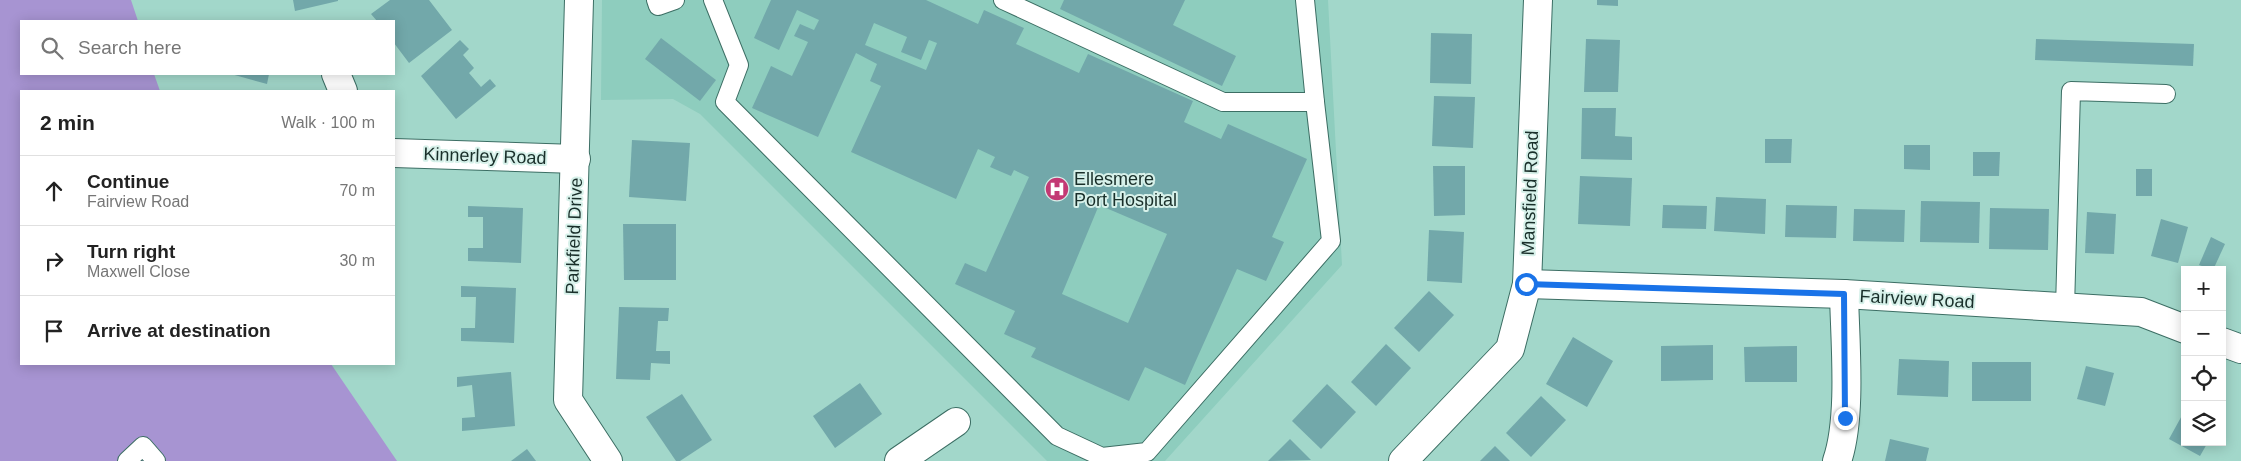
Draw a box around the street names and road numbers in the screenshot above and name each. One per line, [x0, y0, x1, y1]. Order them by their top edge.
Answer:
street label: Mansfield Road [1518, 130, 1542, 256]
street label: Kinnerley Road [423, 144, 547, 168]
street label: Parkfield Drive [562, 177, 586, 295]
street label: Fairview Road [1859, 286, 1975, 312]

